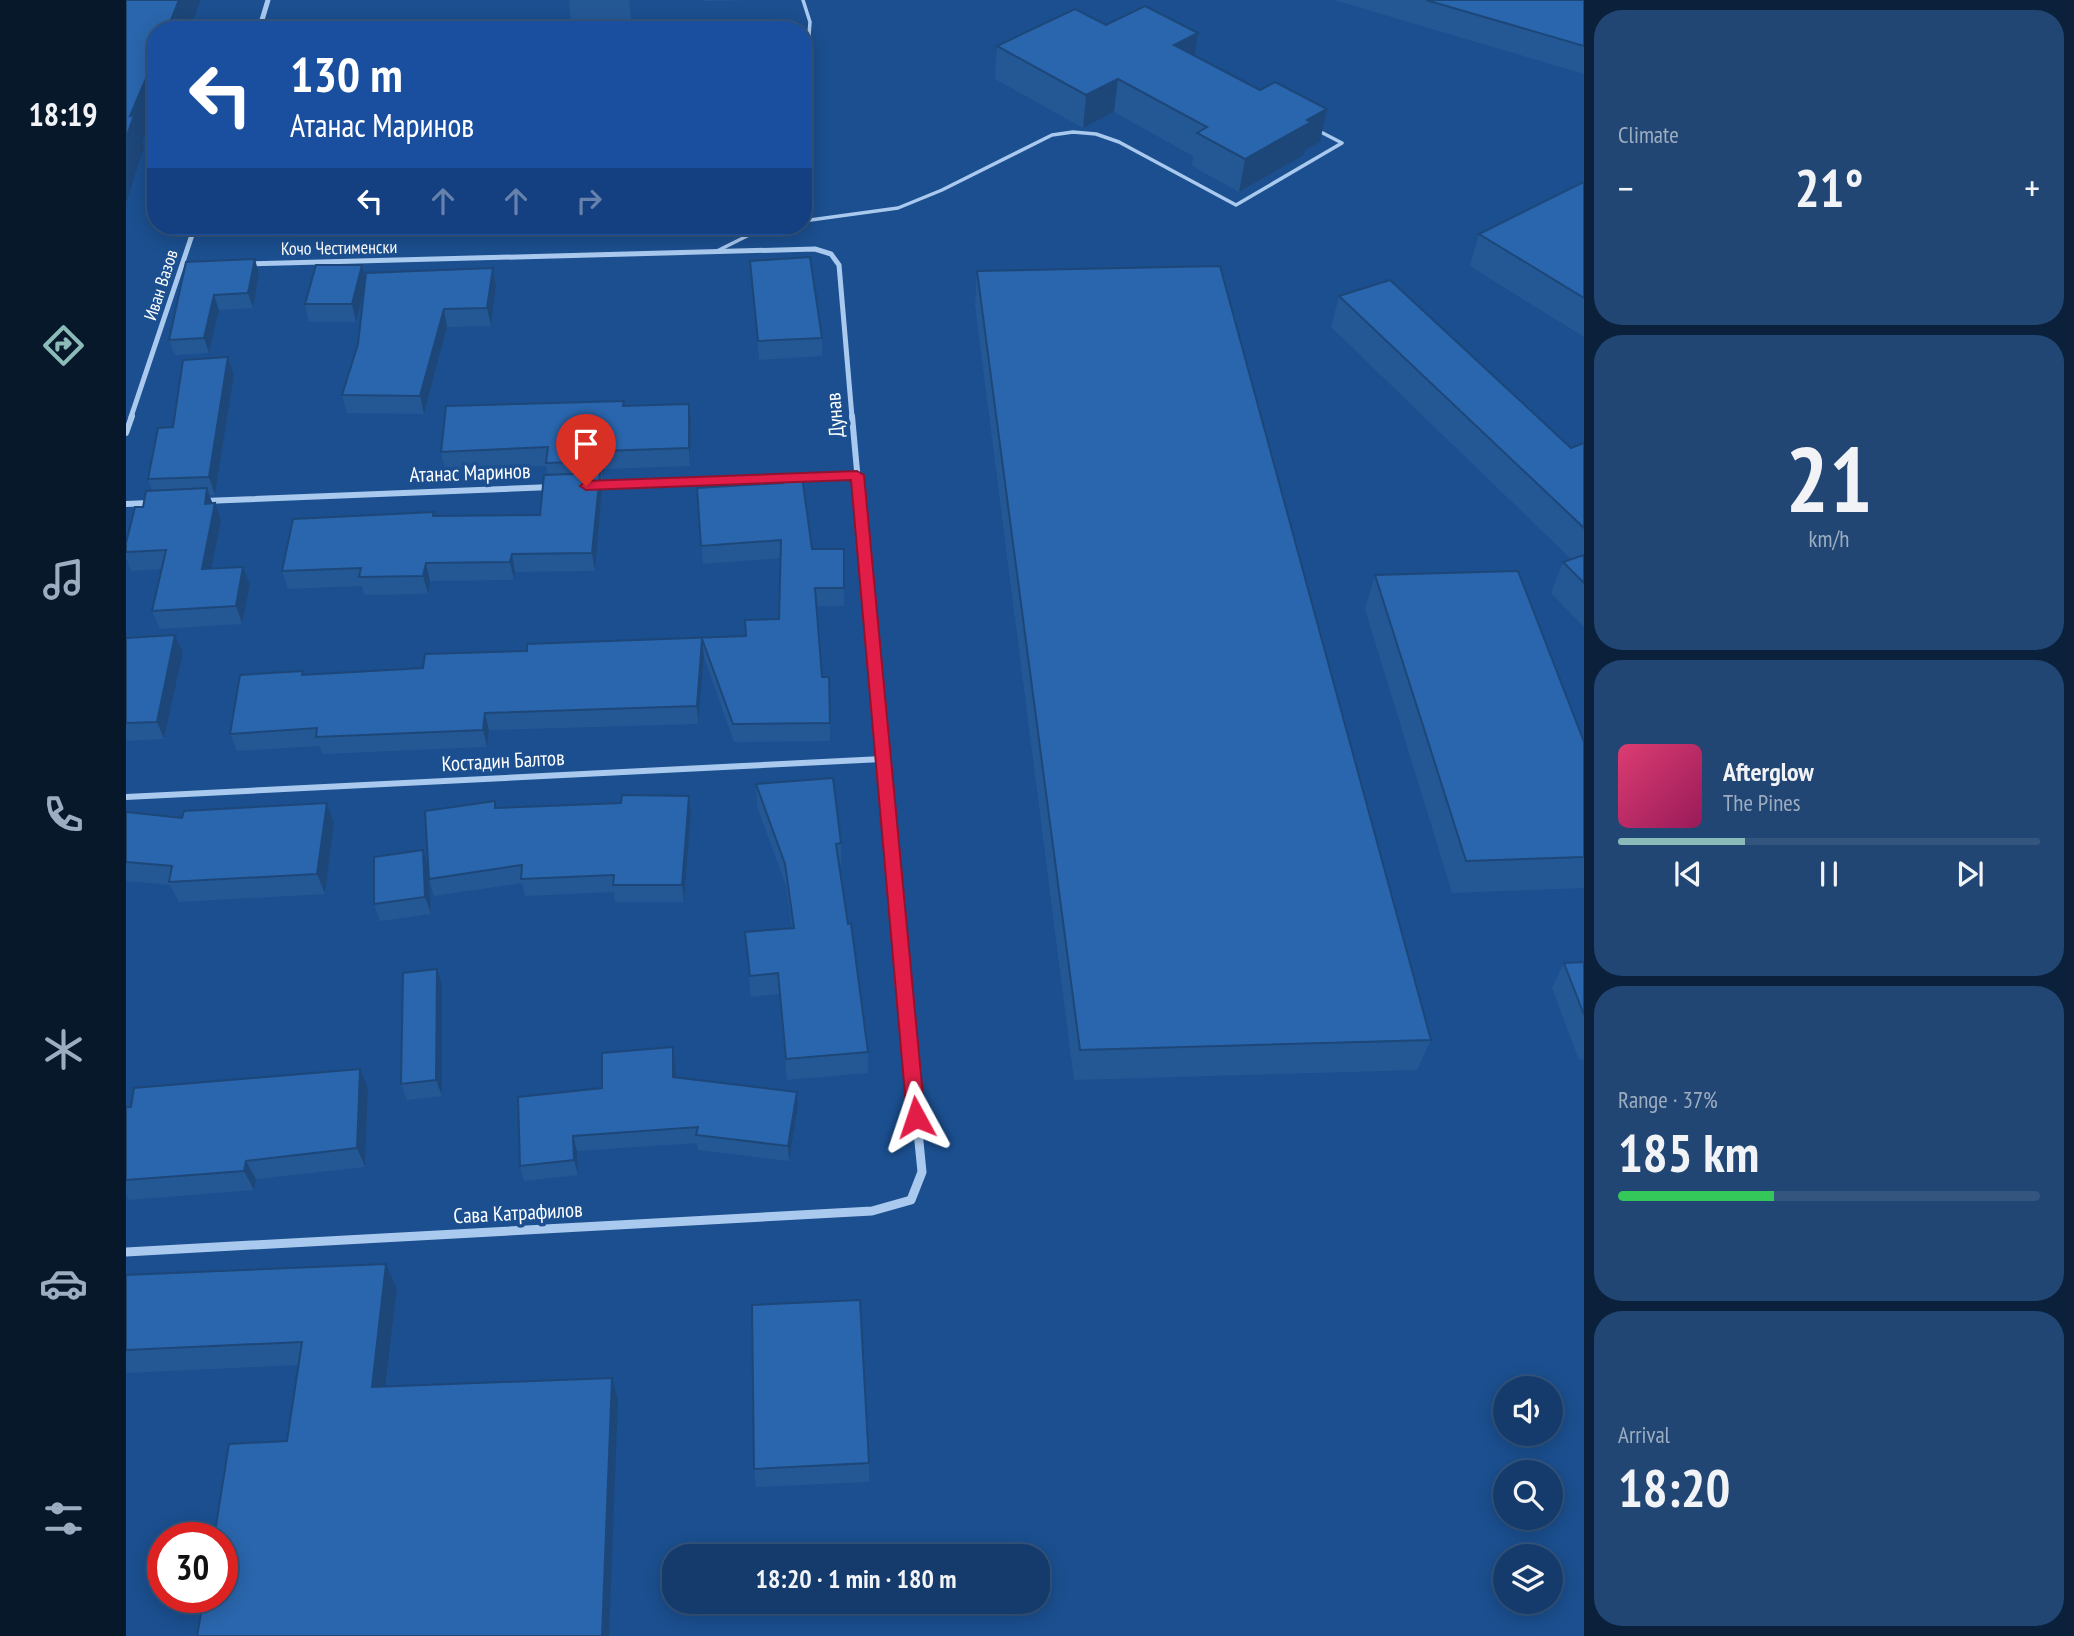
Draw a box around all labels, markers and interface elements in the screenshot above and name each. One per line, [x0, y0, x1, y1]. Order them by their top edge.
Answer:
text: 130 m [290, 42, 403, 106]
icon: left [175, 49, 266, 140]
text: 18:19 [28, 93, 98, 135]
text: Атанас Маринов [290, 104, 474, 146]
text: Climate [1618, 120, 1679, 149]
text: 21° [1795, 154, 1863, 221]
text: − [1618, 163, 1634, 212]
text: + [2024, 163, 2040, 212]
icon: left [351, 182, 389, 220]
icon: ahead [424, 182, 462, 220]
icon: ahead [497, 182, 535, 220]
icon: right [570, 182, 608, 220]
street label: Кочо Честименски [281, 235, 397, 260]
street label: Иван Вазов [138, 247, 183, 323]
icon: directions [39, 321, 88, 370]
street label: Дунав [819, 392, 850, 439]
pin [556, 414, 616, 486]
text: 21 [1786, 419, 1873, 537]
icon: arrive [567, 425, 605, 463]
street label: Атанас Маринов [409, 457, 531, 488]
text: km/h [1809, 524, 1849, 553]
icon: music [39, 555, 88, 604]
street label: Костадин Балтов [441, 744, 565, 777]
text: Afterglow [1723, 755, 1814, 788]
text: The Pines [1723, 788, 1801, 817]
icon: phone [39, 790, 88, 839]
icon: previous [1669, 855, 1707, 893]
icon: pause [1810, 855, 1848, 893]
icon: next [1951, 855, 1989, 893]
icon: climate [39, 1025, 88, 1074]
position arrow [879, 1080, 953, 1154]
text: Range · 37% [1618, 1085, 1718, 1114]
text: 185 km [1618, 1119, 1759, 1186]
street label: Сава Катрафилов [453, 1196, 583, 1229]
icon: car [39, 1259, 88, 1308]
map controls [1493, 1376, 1563, 1614]
button: sound [1493, 1376, 1563, 1446]
text: Arrival [1618, 1420, 1670, 1449]
text: 18:20 [1618, 1454, 1730, 1521]
button: search [1493, 1460, 1563, 1530]
icon: filters [39, 1494, 88, 1543]
speed limit sign: 30 [147, 1522, 238, 1613]
button: layers [1493, 1544, 1563, 1614]
text: 18:20 · 1 min · 180 m [756, 1562, 956, 1595]

